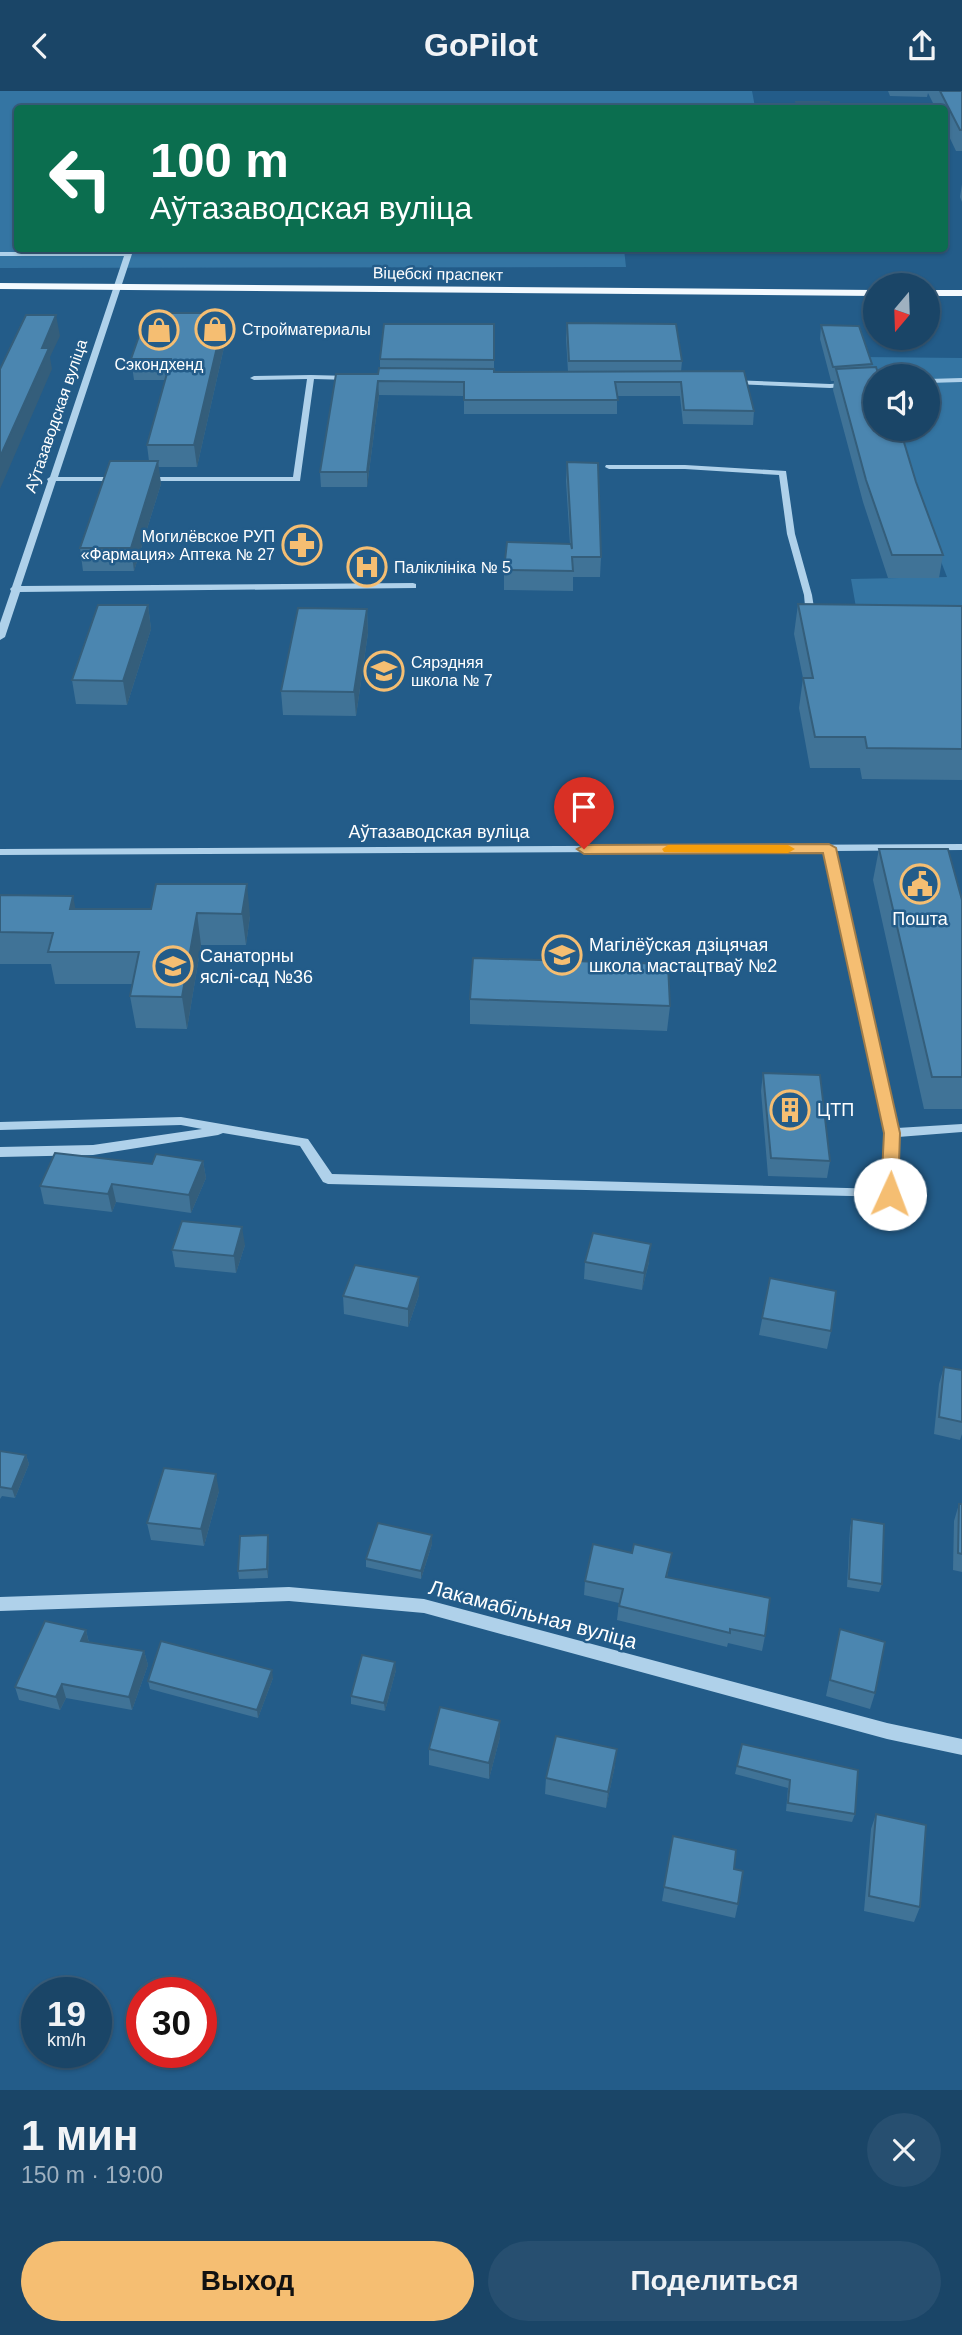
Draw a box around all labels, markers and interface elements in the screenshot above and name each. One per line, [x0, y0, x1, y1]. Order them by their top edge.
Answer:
icon: back [21, 27, 59, 65]
text: GoPilot [424, 27, 538, 63]
icon: share [903, 27, 941, 65]
icon: left [35, 133, 126, 224]
text: 100 m [150, 133, 289, 187]
text: Аўтазаводская вуліца [150, 190, 472, 226]
street label: Віцебскі праспект [373, 264, 504, 284]
north arrow [863, 273, 940, 350]
map controls [863, 273, 940, 441]
shop icon: Стройматериалы [194, 308, 236, 350]
shop icon: Сэкондхенд [138, 309, 180, 351]
place label: Стройматериалы [242, 321, 371, 338]
street label: Аўтазаводская вуліца [22, 337, 90, 495]
place label: Сэкондхенд [115, 356, 204, 373]
button: sound [863, 364, 940, 441]
pharmacy icon: Могилёвское РУП «Фармация» Аптека № 27 [281, 524, 323, 566]
place label: Могилёвское РУП «Фармация» Аптека № 27 [81, 528, 275, 563]
hospital icon: Паліклініка № 5 [346, 546, 388, 588]
place label: Паліклініка № 5 [394, 559, 511, 576]
school or university icon: Сярэдняя школа № 7 [363, 650, 405, 692]
place label: Сярэдняя школа № 7 [411, 654, 493, 689]
pin [554, 777, 614, 849]
icon: arrive [565, 788, 603, 826]
street label: Аўтазаводская вуліца [348, 822, 531, 842]
public building icon: Пошта [899, 863, 941, 905]
place label: Пошта [892, 909, 949, 929]
school or university icon: Магілёўская дзіцячая школа мастацтваў №2 [541, 934, 583, 976]
place label: Магілёўская дзіцячая школа мастацтваў №2 [589, 935, 777, 976]
school or university icon: Санаторны яслі-сад №36 [152, 945, 194, 987]
place label: Санаторны яслі-сад №36 [200, 946, 313, 987]
building icon: ЦТП [769, 1089, 811, 1131]
place label: ЦТП [817, 1100, 854, 1120]
position arrow [853, 1157, 927, 1231]
street label: Лакамабільная вуліца [426, 1575, 640, 1653]
speed limit sign: 30 [126, 1977, 217, 2068]
text: 19 [47, 1994, 86, 2033]
text: km/h [47, 2030, 86, 2050]
text: 1 мин [21, 2112, 138, 2159]
button: close [867, 2113, 941, 2187]
text: 150 m · 19:00 [21, 2162, 163, 2188]
button: Выход [21, 2241, 474, 2321]
button: Поделиться [488, 2241, 941, 2321]

